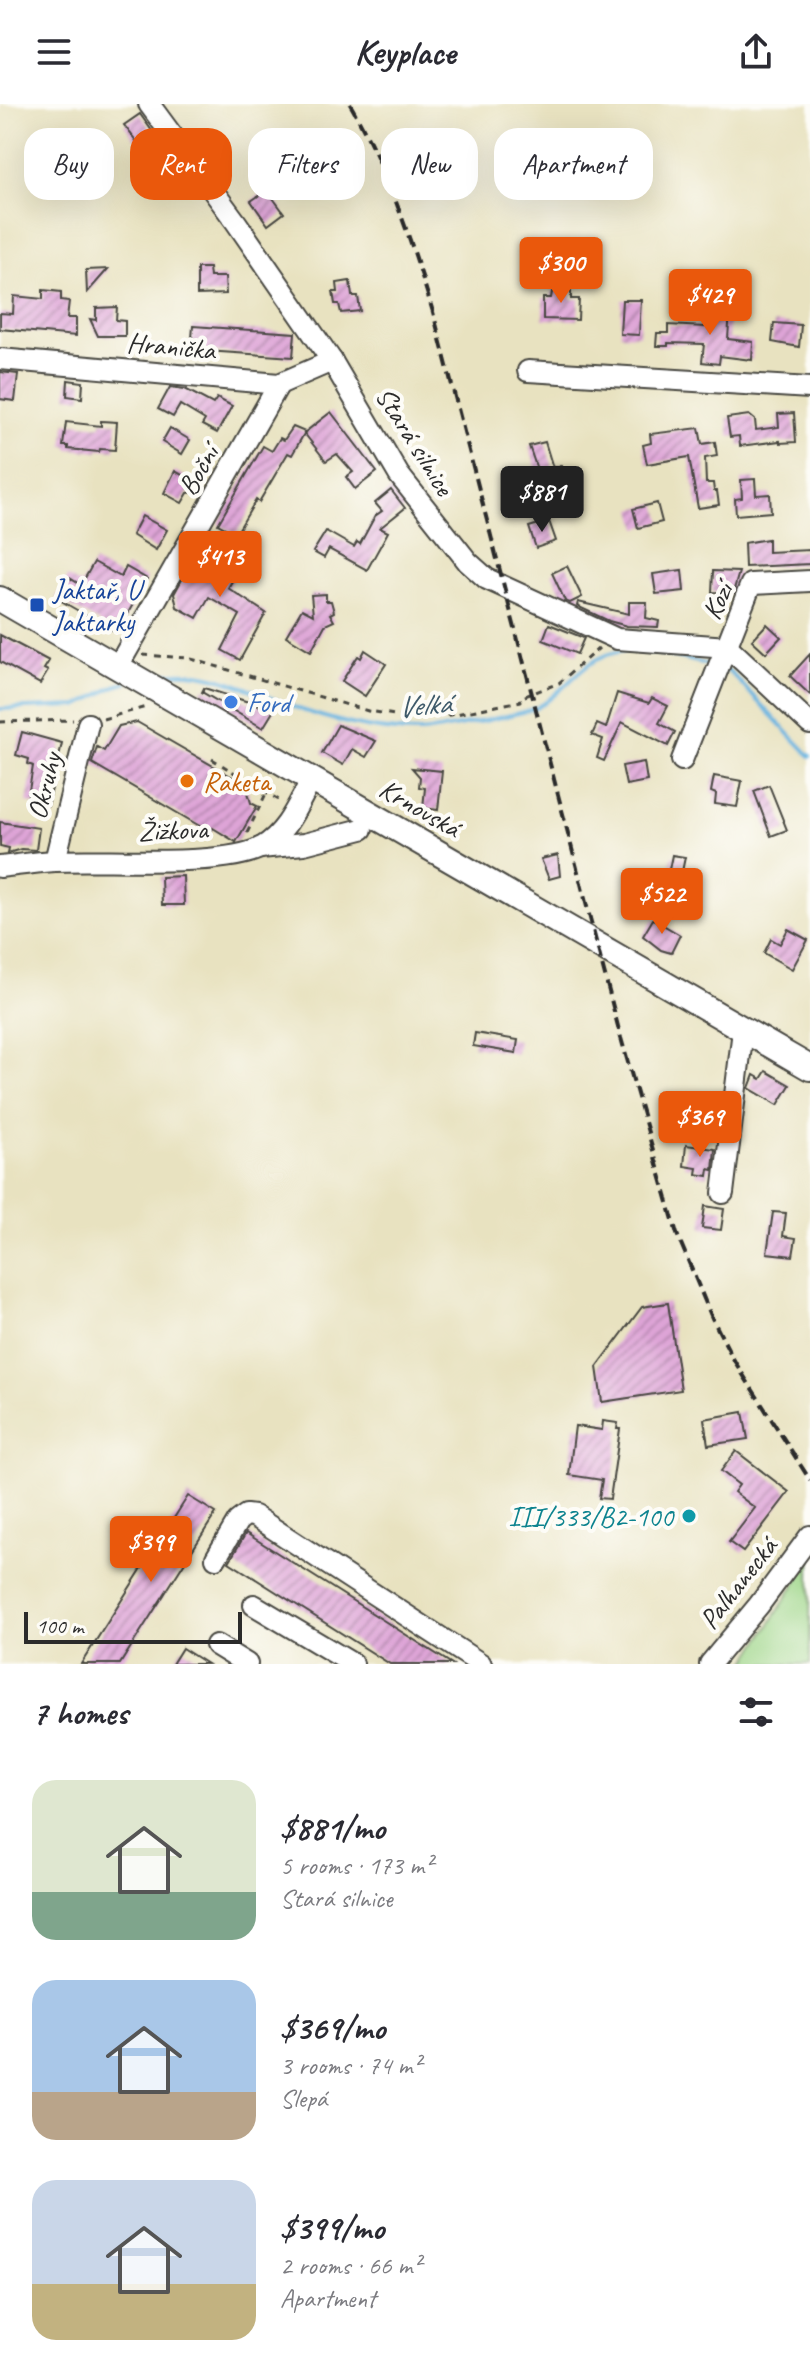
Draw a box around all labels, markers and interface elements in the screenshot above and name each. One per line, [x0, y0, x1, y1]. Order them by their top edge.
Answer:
text: Keyplace [354, 29, 456, 75]
icon: menu [32, 30, 76, 74]
icon: share [734, 30, 778, 74]
chip: Buy [24, 128, 114, 200]
chip: Rent [130, 128, 232, 200]
chip: Filters [248, 128, 365, 200]
chip: New [381, 128, 478, 200]
chip: Apartment [494, 128, 653, 200]
pin: $300 [514, 237, 608, 305]
text: $300 [538, 246, 584, 279]
pin: $429 [663, 269, 757, 337]
text: $429 [687, 278, 733, 311]
street label: Hranička [126, 325, 218, 367]
street label: Stará silnice [368, 380, 463, 503]
street label: Boční [170, 434, 229, 501]
pin: $881 [495, 466, 589, 534]
text: $881 [519, 475, 565, 508]
pin: $413 [173, 531, 267, 599]
text: $413 [197, 540, 243, 573]
place label: Jaktař, U Jaktarky [51, 572, 146, 639]
street label: Kozí [694, 572, 743, 625]
marker: Jaktař, U Jaktarky [28, 596, 46, 614]
water label: Velká [396, 683, 459, 726]
place label: Ford [247, 685, 294, 720]
marker: Ford [222, 693, 240, 711]
street label: Okruhy [19, 747, 70, 823]
place label: Raketa [203, 764, 273, 799]
street label: Krnovská [373, 771, 469, 846]
marker: Raketa [178, 772, 196, 790]
street label: Žižkova [138, 811, 210, 849]
pin: $522 [615, 868, 709, 936]
text: $522 [639, 877, 685, 910]
pin: $369 [653, 1091, 747, 1159]
text: $369 [676, 1100, 724, 1133]
place label: III/333/B2-100 [508, 1499, 675, 1534]
marker: III/333/B2-100 [680, 1507, 698, 1525]
pin: $399 [104, 1516, 198, 1584]
text: $399 [128, 1525, 174, 1558]
street label: Palhanecká [691, 1528, 786, 1636]
scale bar [24, 1608, 242, 1644]
text: 100 m [36, 1612, 83, 1640]
icon: filters [734, 1690, 778, 1734]
text: 7 homes [32, 1691, 128, 1734]
text: $881/mo [280, 1806, 385, 1849]
icon: home [96, 1812, 192, 1908]
text: 5 rooms · 173 m² [280, 1849, 432, 1882]
text: Stará silnice [280, 1882, 393, 1915]
text: $369/mo [280, 2006, 385, 2049]
icon: home [96, 2012, 192, 2108]
text: 3 rooms · 74 m² [280, 2049, 421, 2082]
text: Slepá [280, 2082, 327, 2115]
text: $399/mo [280, 2206, 384, 2249]
icon: home [96, 2212, 192, 2308]
text: 2 rooms · 66 m² [280, 2249, 421, 2282]
text: Apartment [280, 2282, 376, 2315]

